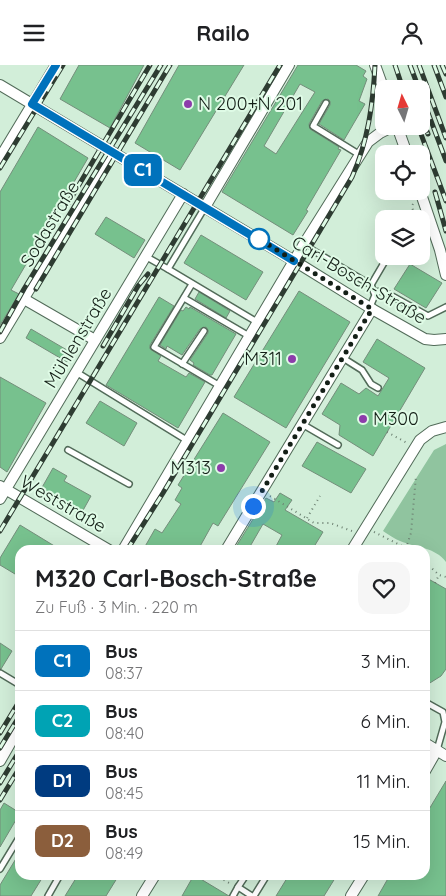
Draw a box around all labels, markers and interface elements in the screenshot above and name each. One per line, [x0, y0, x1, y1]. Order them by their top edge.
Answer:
icon: menu [20, 19, 48, 47]
text: Railo [196, 19, 250, 47]
icon: person [398, 19, 426, 47]
north arrow [375, 80, 430, 135]
map controls [375, 80, 430, 265]
place label: N 200+N 201 [198, 92, 303, 115]
marker: N 200+N 201 [182, 98, 194, 110]
button: locate [375, 145, 430, 200]
line badge: C1 [120, 154, 166, 186]
text: C1 [134, 158, 152, 181]
street label: Sodastraße [15, 177, 84, 271]
button: layers [375, 210, 430, 265]
unlabelled marker [248, 228, 270, 250]
street label: Carl-Bosch-Straße [288, 230, 431, 329]
street label: Mühlenstraße [39, 283, 117, 392]
place label: M311 [244, 347, 282, 370]
marker: M311 [286, 353, 298, 365]
place label: M300 [373, 407, 419, 430]
marker: M300 [357, 413, 369, 425]
place label: M313 [171, 456, 211, 479]
marker: M313 [215, 462, 227, 474]
street label: Weststraße [16, 470, 110, 537]
your location [241, 494, 266, 519]
button: heart [358, 562, 410, 614]
text: M320 Carl-Bosch-Straße [35, 563, 317, 593]
text: Zu Fuß · 3 Min. · 220 m [35, 597, 198, 617]
text: Bus [105, 639, 138, 663]
text: C1 [53, 649, 72, 672]
text: 3 Min. [361, 649, 410, 673]
text: 08:37 [105, 663, 143, 683]
text: Bus [105, 699, 138, 723]
text: C2 [52, 709, 73, 732]
text: 6 Min. [360, 709, 410, 733]
text: 08:40 [105, 723, 144, 743]
text: Bus [105, 759, 138, 783]
text: D1 [53, 769, 72, 792]
text: 11 Min. [357, 769, 410, 793]
text: 08:45 [105, 783, 143, 803]
text: Bus [105, 819, 138, 843]
text: D2 [51, 829, 74, 852]
text: 15 Min. [353, 829, 410, 853]
text: 08:49 [105, 843, 143, 863]

